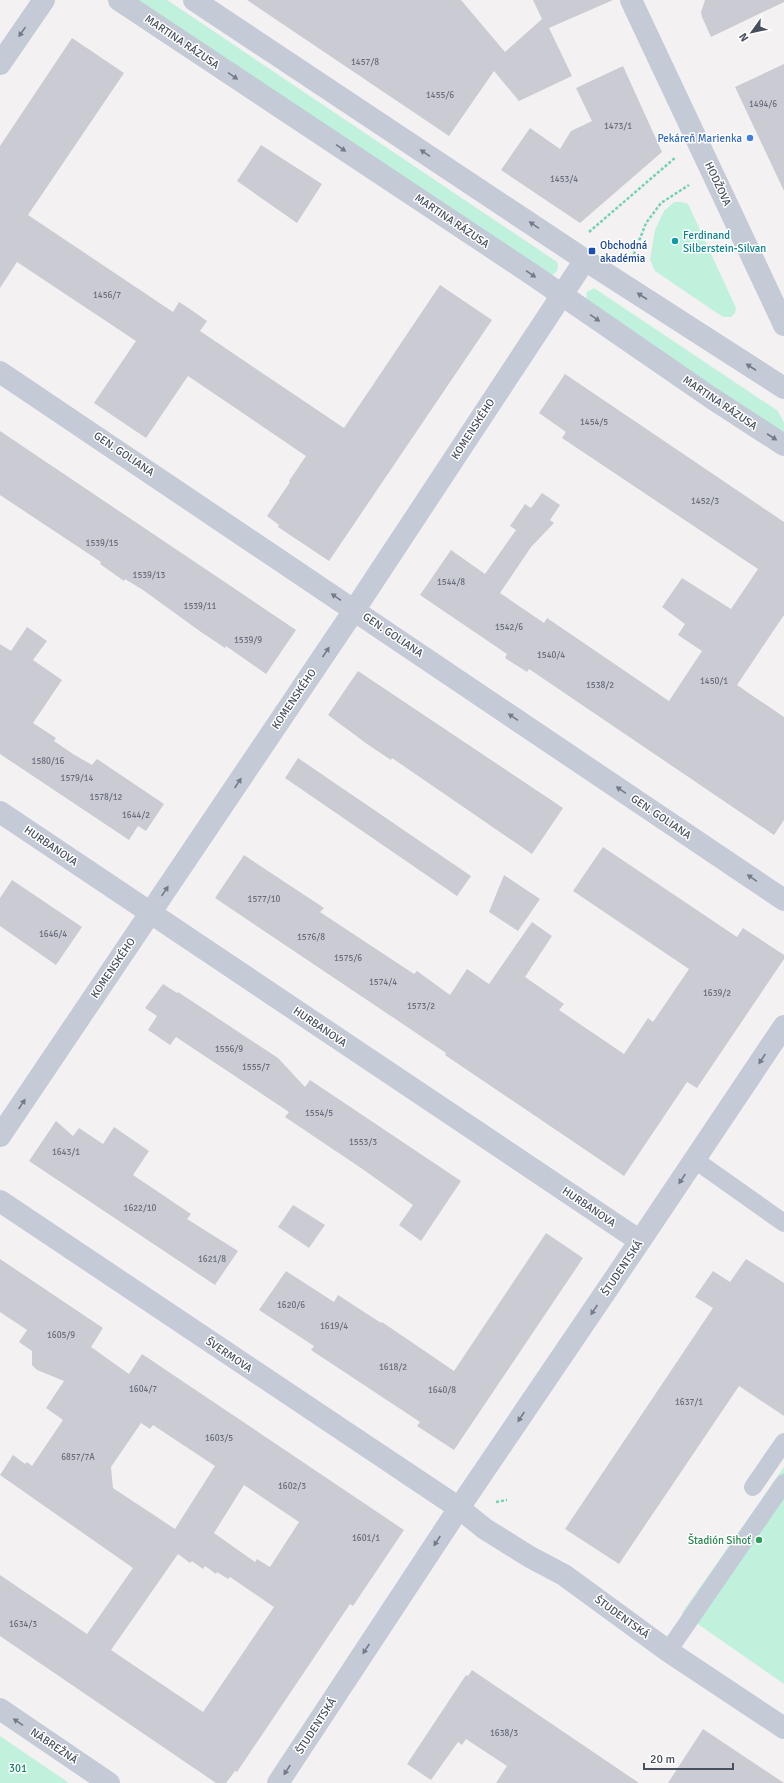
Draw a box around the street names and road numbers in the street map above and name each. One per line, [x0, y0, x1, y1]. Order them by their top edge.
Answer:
street label: MARTINA RÁZUSA [142, 11, 223, 72]
street label: HODŽOVA [702, 159, 735, 208]
street label: MARTINA RÁZUSA [412, 190, 493, 251]
street label: MARTINA RÁZUSA [680, 372, 761, 433]
street label: KOMENSKÉHO [448, 396, 497, 462]
street label: GEN. GOLIANA [91, 429, 157, 479]
street label: GEN. GOLIANA [360, 610, 426, 660]
street label: KOMENSKÉHO [268, 666, 319, 732]
street label: GEN. GOLIANA [628, 792, 694, 842]
street label: HURBANOVA [22, 823, 80, 869]
street label: KOMENSKÉHO [87, 935, 138, 1001]
street label: HURBANOVA [291, 1004, 349, 1050]
street label: HURBANOVA [560, 1184, 618, 1230]
street label: ŠTUDENTSKÁ [598, 1237, 645, 1298]
street label: ŠVERMOVA [203, 1334, 256, 1375]
street label: ŠTUDENTSKÁ [592, 1592, 653, 1641]
street label: ŠTUDENTSKÁ [292, 1695, 339, 1756]
street label: NÁBREŽNÁ [28, 1725, 81, 1767]

